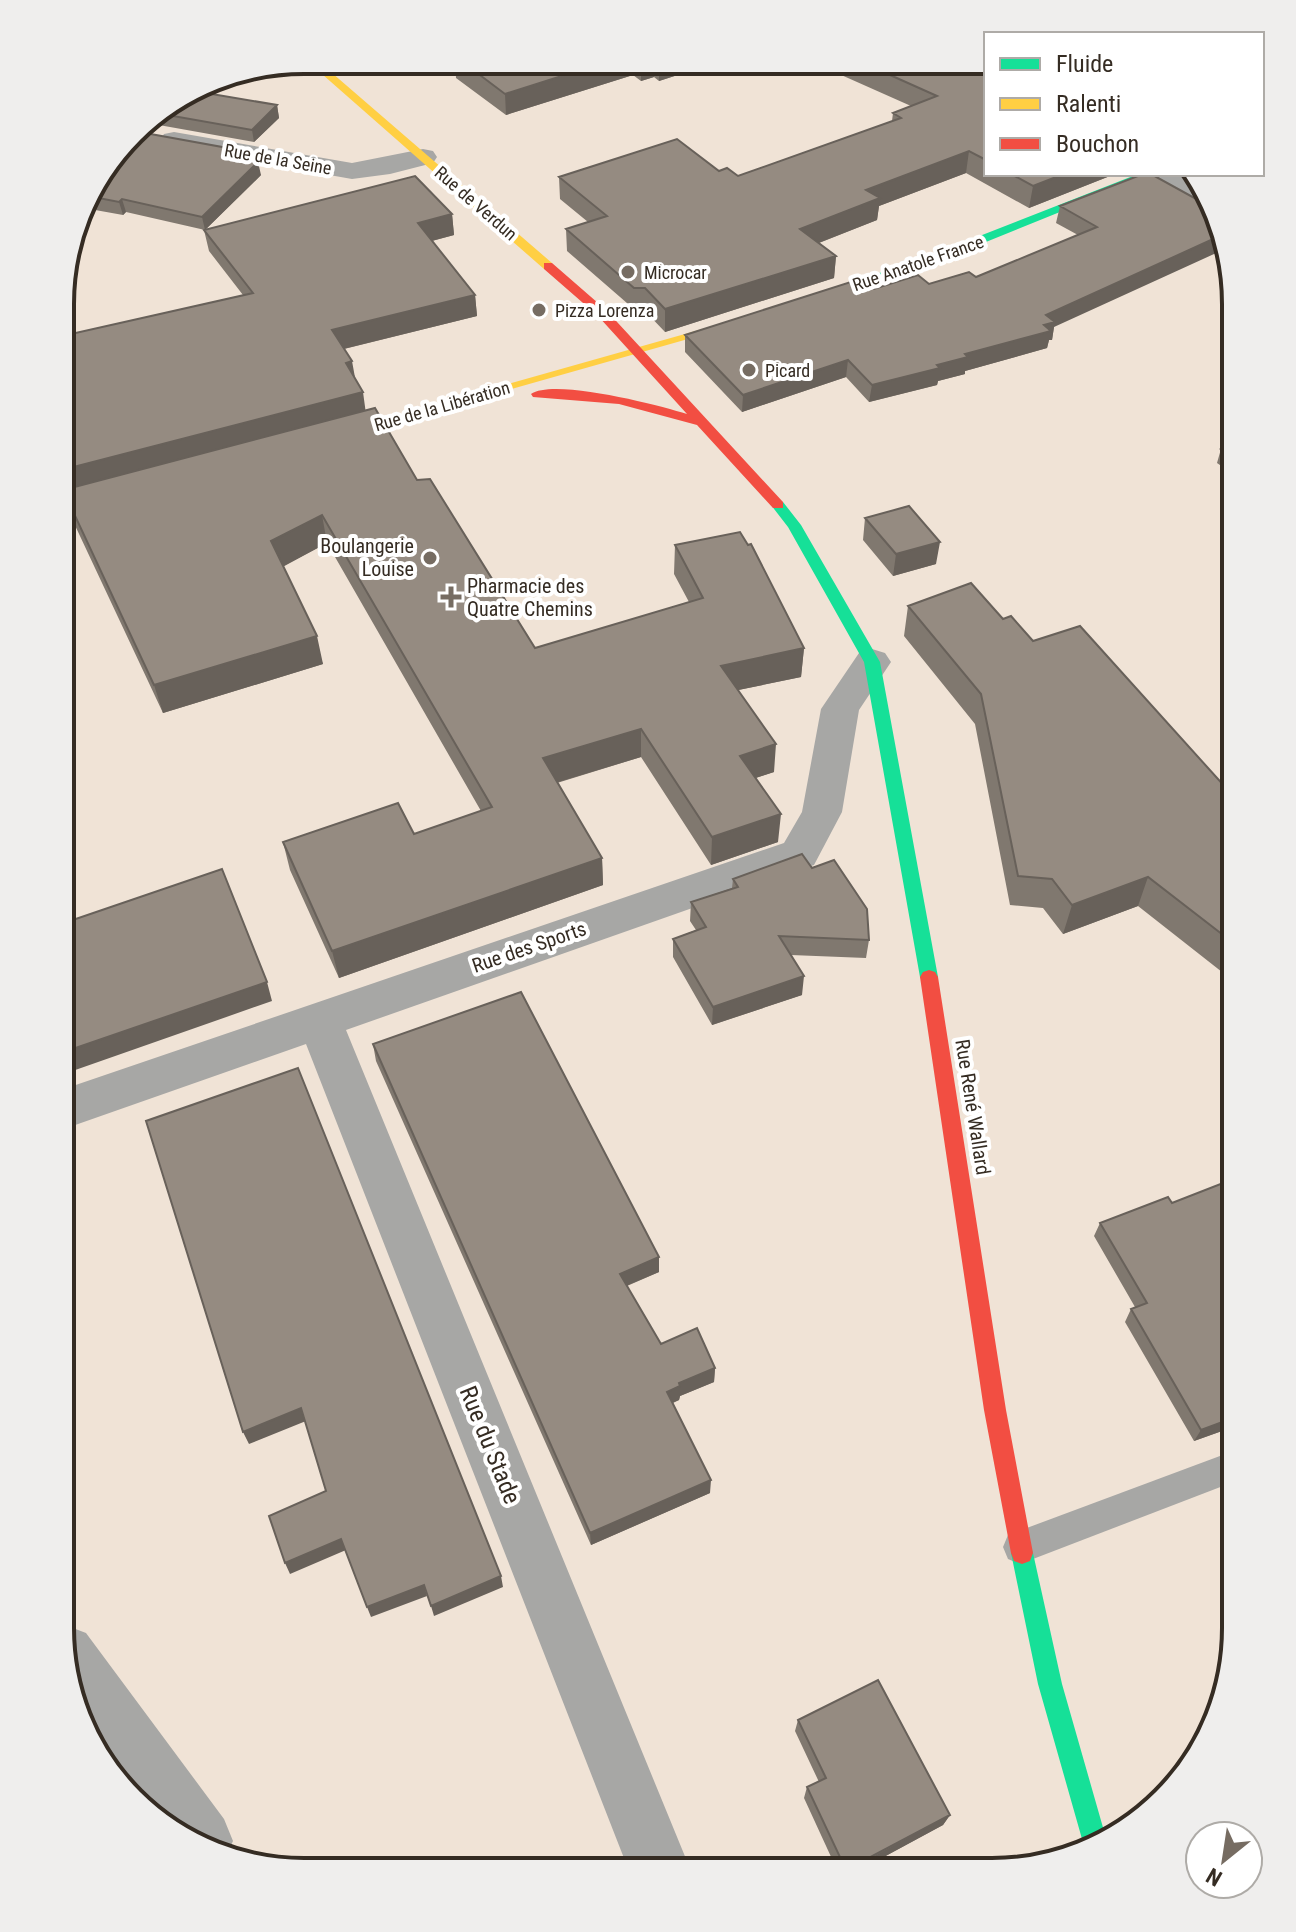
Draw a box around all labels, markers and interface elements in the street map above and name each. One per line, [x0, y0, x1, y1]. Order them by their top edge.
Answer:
legend [984, 32, 1264, 176]
text: Fluide [1056, 50, 1113, 78]
text: Ralenti [1056, 90, 1121, 118]
text: Bouchon [1056, 130, 1139, 158]
street label: Rue de la Seine [223, 139, 333, 179]
street label: Rue de Verdun [431, 162, 521, 244]
street label: Rue Anatole France [850, 231, 986, 295]
place label: Microcar [644, 262, 707, 283]
marker: Microcar [619, 263, 637, 281]
place label: Pizza Lorenza [555, 300, 654, 321]
marker: Pizza Lorenza [530, 301, 548, 319]
place label: Picard [765, 360, 810, 381]
marker: Picard [740, 361, 758, 379]
street label: Rue de la Libération [372, 377, 512, 435]
place label: Boulangerie Louise [320, 534, 414, 581]
marker: Boulangerie Louise [421, 549, 439, 567]
place label: Pharmacie des Quatre Chemins [467, 574, 593, 621]
marker: Pharmacie des Quatre Chemins [442, 588, 460, 606]
street label: Rue des Sports [469, 916, 589, 978]
street label: Rue René Wallard [950, 1037, 996, 1177]
street label: Rue du Stade [454, 1382, 526, 1508]
north arrow [1184, 1820, 1264, 1900]
text: N [1202, 1863, 1226, 1891]

